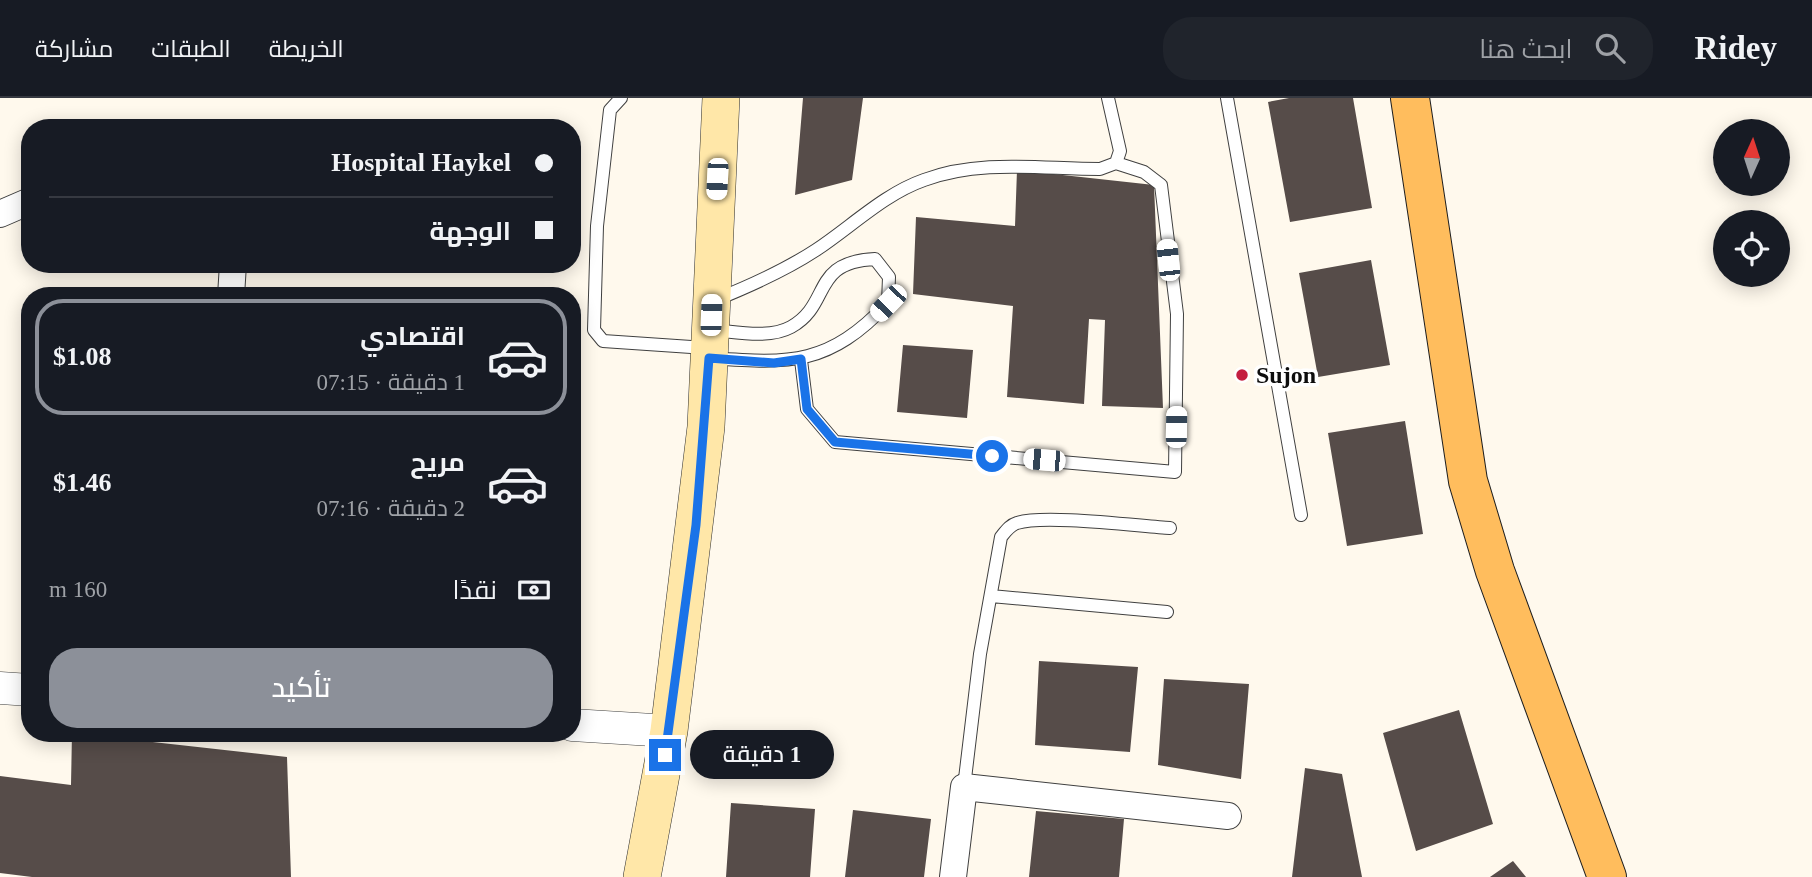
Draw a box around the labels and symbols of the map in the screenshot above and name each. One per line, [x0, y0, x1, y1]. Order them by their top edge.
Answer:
north arrow [1713, 119, 1790, 196]
car [706, 157, 729, 201]
car [1156, 238, 1181, 282]
car [866, 281, 911, 325]
car [700, 294, 723, 336]
place label: Sujon [1256, 362, 1316, 388]
marker: Sujon [1234, 367, 1250, 383]
car [1166, 406, 1187, 448]
route start [976, 440, 1008, 472]
car [1023, 448, 1066, 472]
callout: 1 دقيقة [690, 730, 833, 780]
route end [649, 739, 681, 771]

